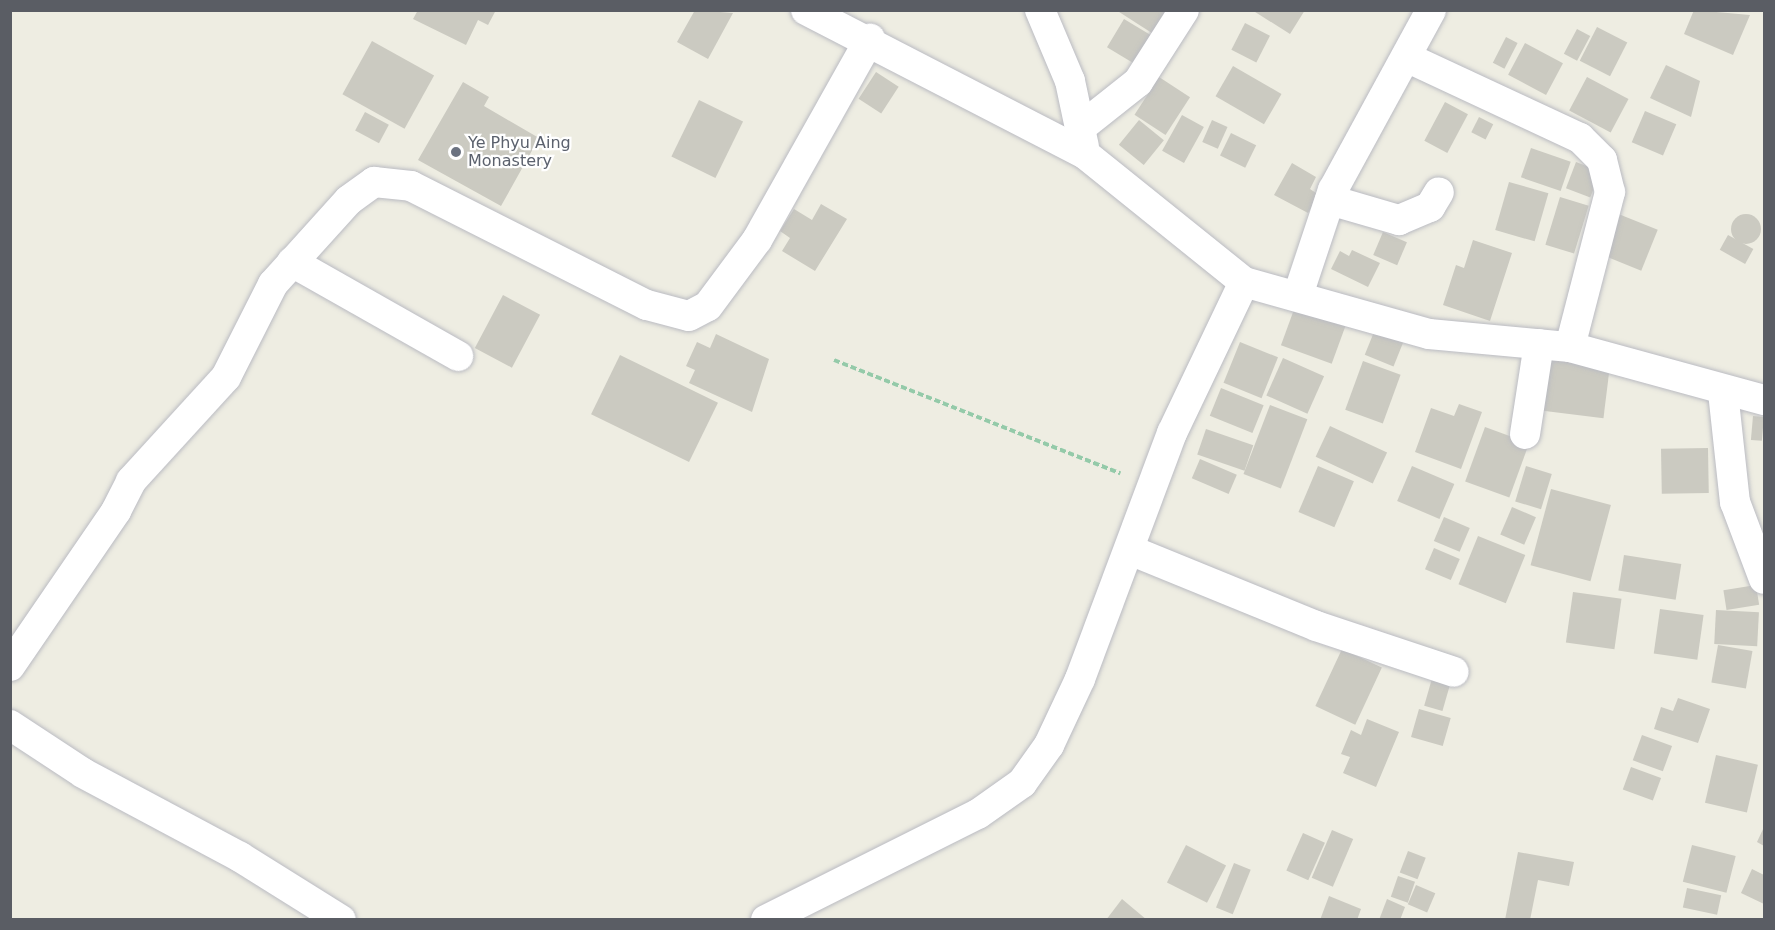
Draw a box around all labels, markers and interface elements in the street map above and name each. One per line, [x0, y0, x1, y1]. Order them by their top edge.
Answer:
place label: Ye Phyu Aing Monastery [468, 133, 571, 171]
marker: Ye Phyu Aing Monastery [449, 145, 463, 159]

